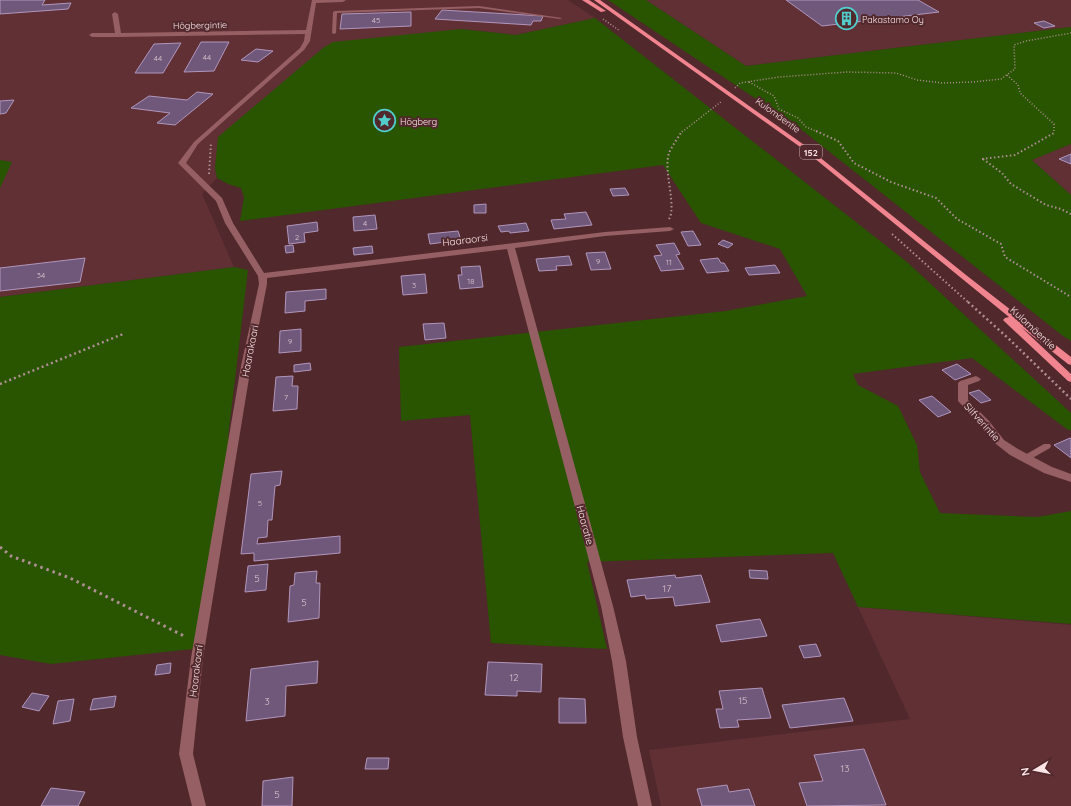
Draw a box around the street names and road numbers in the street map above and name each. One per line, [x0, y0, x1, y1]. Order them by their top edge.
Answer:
street label: Högbergintie [173, 19, 227, 31]
street label: Kulomäentie [754, 95, 802, 135]
road number: 152 [800, 145, 822, 159]
street label: Haaraorsi [441, 231, 489, 249]
street label: Kulomäentie [1007, 303, 1059, 353]
street label: Haarakaari [239, 324, 261, 378]
street label: Silfverintie [961, 400, 1003, 444]
street label: Haaratie [573, 504, 597, 547]
street label: Haarakaari [186, 644, 206, 698]

